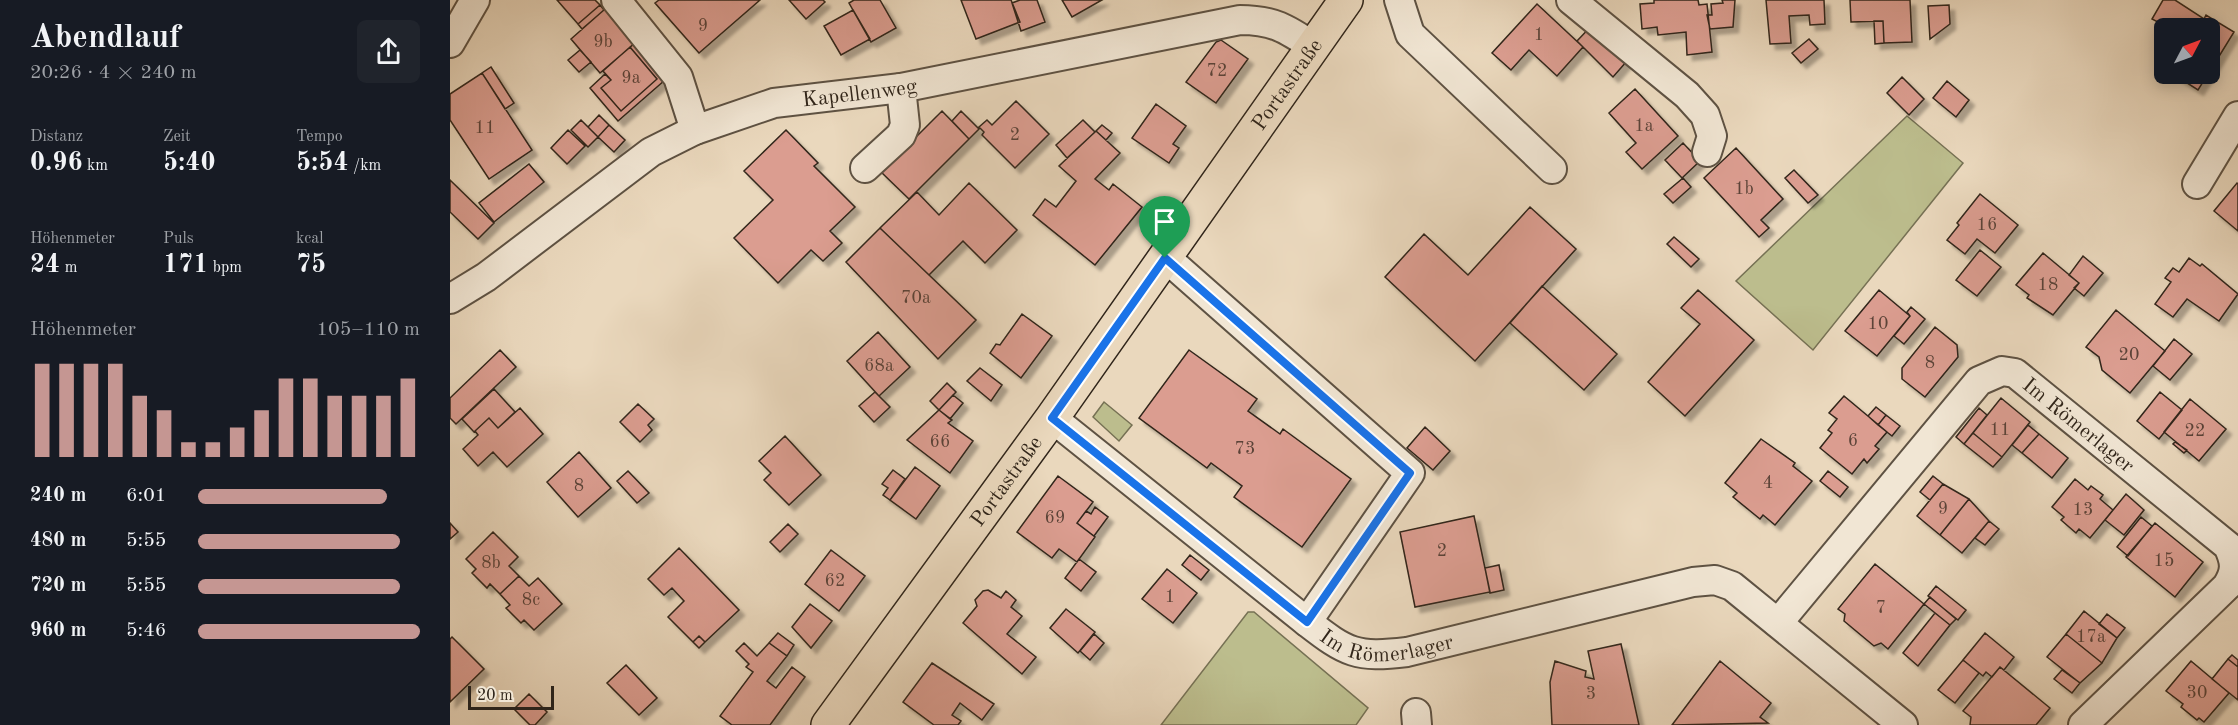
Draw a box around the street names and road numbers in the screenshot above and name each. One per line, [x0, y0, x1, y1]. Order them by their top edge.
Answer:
street label: Portastraße [1249, 36, 1327, 135]
street label: Kapellenweg [801, 76, 920, 112]
street label: Im Römerlager [2018, 375, 2138, 478]
street label: Portastraße [967, 433, 1047, 531]
street label: Im Römerlager [1315, 626, 1456, 666]

